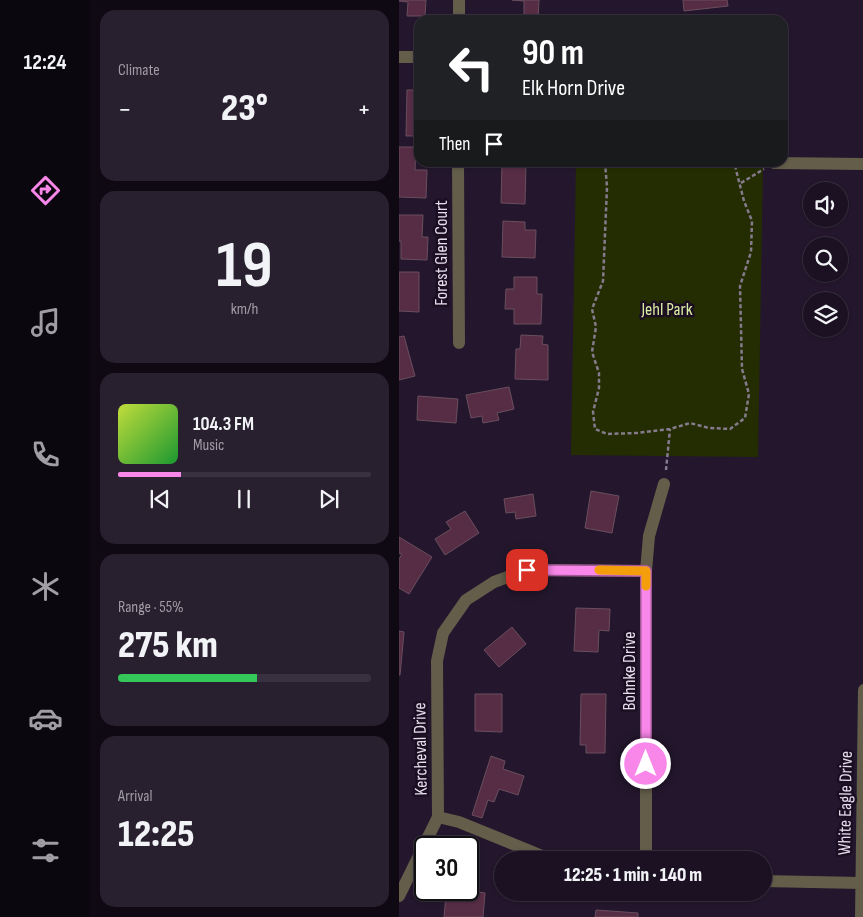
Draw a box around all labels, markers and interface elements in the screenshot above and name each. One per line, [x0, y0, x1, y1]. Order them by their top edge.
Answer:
text: 90 m [522, 32, 584, 75]
icon: left [439, 35, 504, 100]
text: 12:24 [23, 49, 67, 76]
text: Climate [118, 61, 160, 80]
text: Elk Horn Drive [522, 75, 625, 102]
text: 23° [221, 86, 268, 131]
text: − [118, 93, 132, 126]
text: + [357, 93, 371, 126]
icon: arrive [480, 130, 508, 158]
text: Then [439, 133, 470, 156]
icon: directions [28, 173, 63, 208]
map controls [803, 182, 848, 337]
button: sound [803, 182, 848, 227]
street label: Forest Glen Court [431, 200, 452, 306]
text: 19 [216, 228, 273, 306]
button: search [803, 237, 848, 282]
button: layers [803, 292, 848, 337]
park label: Jehl Park [640, 299, 693, 320]
text: km/h [231, 300, 258, 319]
icon: music [28, 305, 63, 340]
text: 104.3 FM [193, 413, 254, 436]
text: Music [193, 436, 224, 455]
icon: phone [28, 437, 63, 472]
icon: previous [146, 485, 174, 513]
icon: pause [230, 485, 258, 513]
icon: next [315, 485, 343, 513]
pin [506, 549, 548, 591]
icon: arrive [513, 556, 541, 584]
icon: climate [28, 569, 63, 604]
text: Range · 55% [118, 598, 184, 617]
text: 275 km [118, 623, 218, 668]
street label: Bohnke Drive [619, 631, 640, 711]
icon: car [28, 701, 63, 736]
street label: Kercheval Drive [409, 702, 432, 796]
position arrow [619, 737, 671, 789]
street label: White Eagle Drive [834, 751, 857, 855]
text: Arrival [118, 787, 152, 806]
text: 12:25 [118, 812, 195, 857]
icon: filters [28, 833, 63, 868]
speed limit sign: 30 [414, 836, 479, 901]
text: 12:25 · 1 min · 140 m [564, 864, 702, 887]

